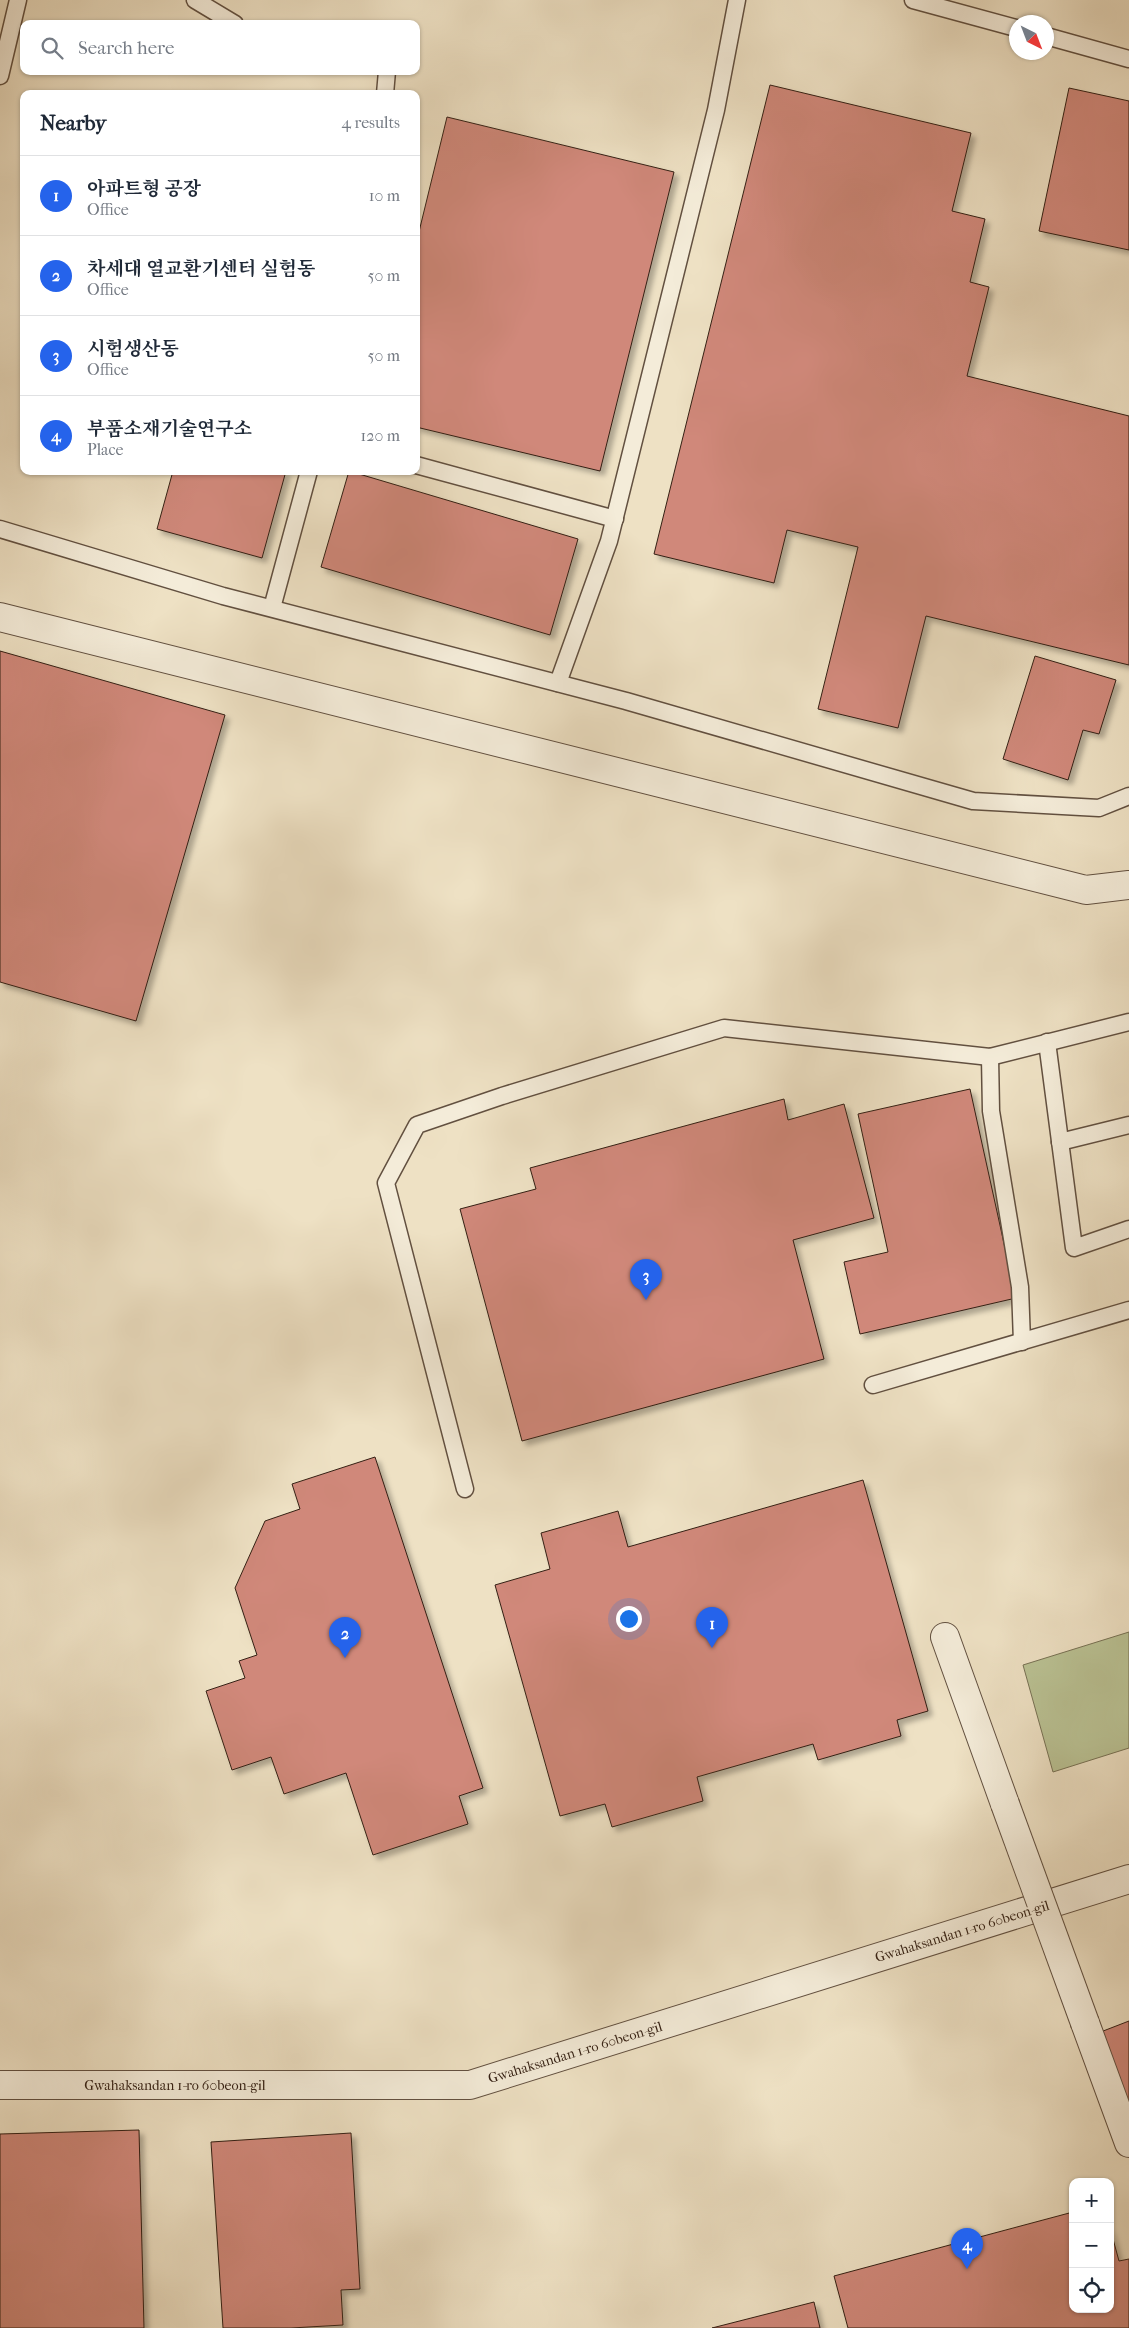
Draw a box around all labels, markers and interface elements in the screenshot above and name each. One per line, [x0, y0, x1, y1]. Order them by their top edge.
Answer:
north arrow [1009, 15, 1054, 60]
search box [20, 20, 420, 75]
icon: search [38, 34, 66, 62]
text: Search here [78, 37, 174, 59]
text: Nearby [40, 111, 106, 135]
text: 4 results [342, 113, 400, 132]
text: 아파트형 공장 [87, 178, 201, 200]
text: 1 [53, 186, 59, 205]
text: 10 m [369, 186, 400, 205]
text: Office [87, 200, 129, 219]
text: 차세대 열교환기센터 실험동 [87, 258, 315, 280]
text: 2 [52, 266, 60, 285]
text: 50 m [368, 266, 400, 285]
text: Office [87, 280, 129, 299]
text: 시험생산동 [87, 338, 179, 360]
text: 3 [53, 346, 59, 365]
text: 50 m [368, 346, 400, 365]
text: Office [87, 360, 129, 379]
text: 부품소재기술연구소 [87, 418, 252, 440]
text: 4 [51, 426, 61, 445]
text: 120 m [361, 426, 400, 445]
text: Place [87, 440, 123, 459]
pin: 3 [630, 1259, 662, 1300]
your location [616, 1606, 642, 1632]
pin: 1 [696, 1607, 728, 1648]
pin: 2 [329, 1617, 361, 1658]
street label: Gwahaksandan 1-ro 60beon-gil [873, 1897, 1052, 1966]
street label: Gwahaksandan 1-ro 60beon-gil [486, 2018, 665, 2087]
street label: Gwahaksandan 1-ro 60beon-gil [84, 2077, 266, 2094]
map controls [1069, 2178, 1114, 2313]
button: + [1069, 2178, 1114, 2223]
button: − [1069, 2223, 1114, 2268]
pin: 4 [951, 2228, 983, 2269]
button: locate [1069, 2268, 1114, 2313]

